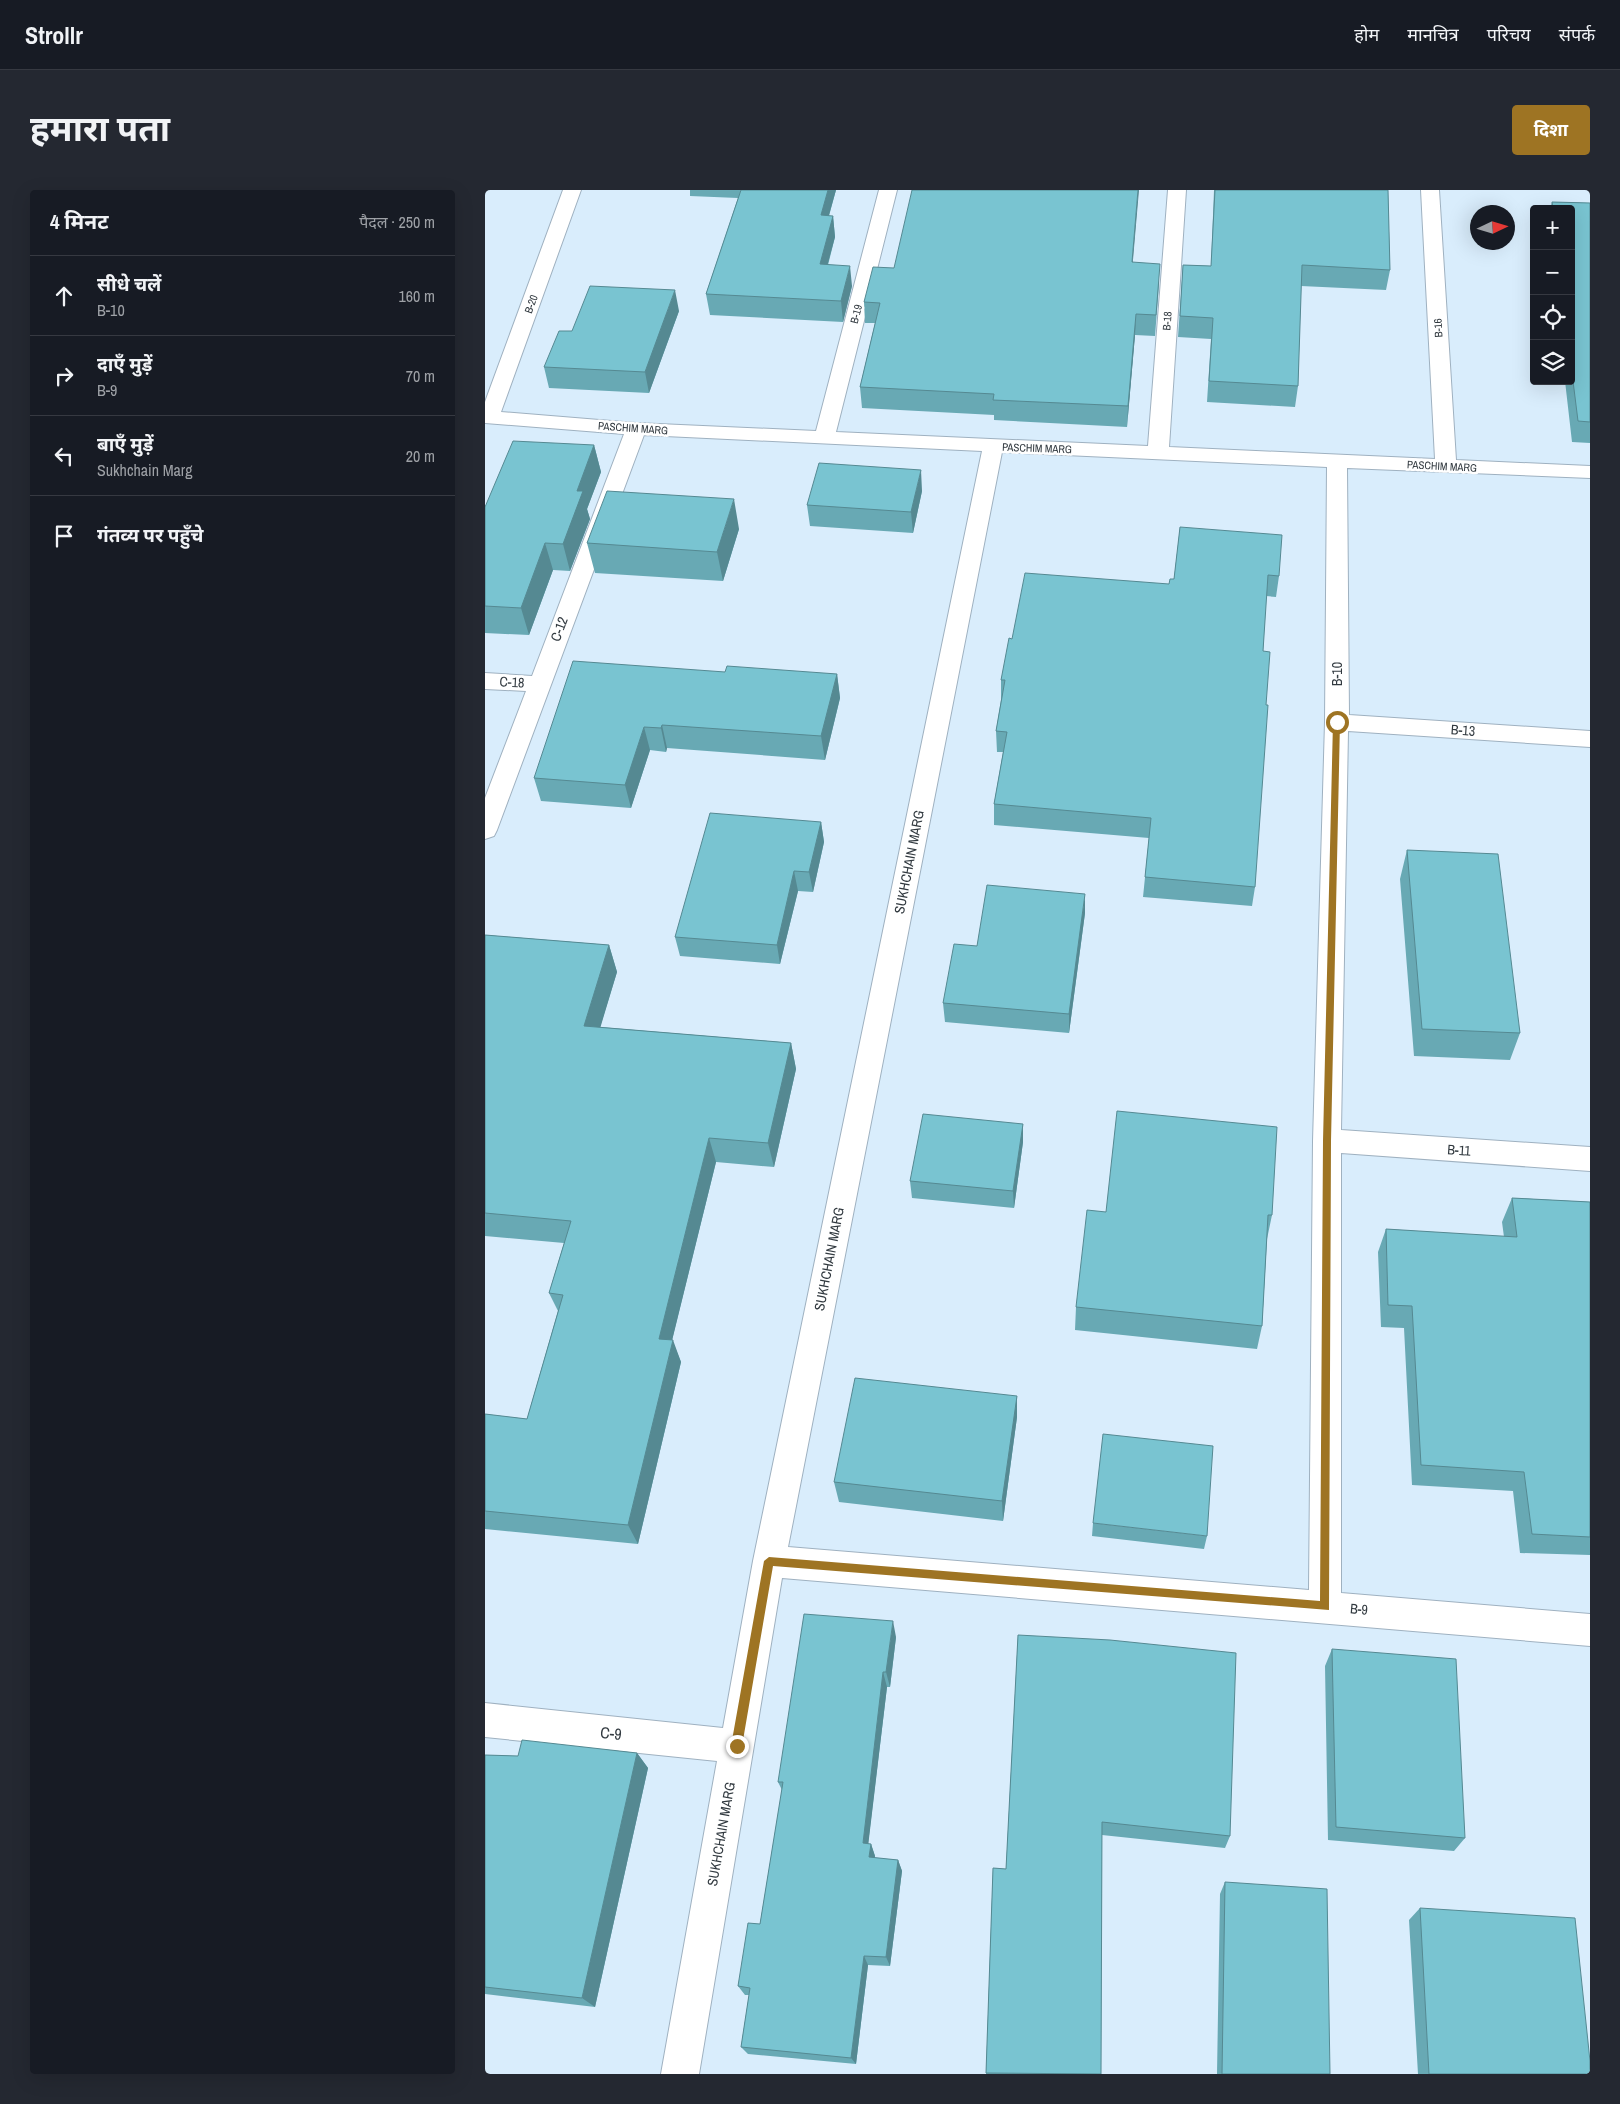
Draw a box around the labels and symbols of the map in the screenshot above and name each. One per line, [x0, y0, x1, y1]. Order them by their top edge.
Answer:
north arrow [1470, 205, 1515, 250]
street label: B-20 [521, 293, 541, 315]
street label: B-19 [847, 303, 865, 325]
street label: B-18 [1159, 311, 1175, 331]
street label: B-16 [1431, 318, 1445, 338]
street label: PASCHIM MARG [598, 419, 668, 437]
street label: PASCHIM MARG [1002, 440, 1072, 456]
street label: PASCHIM MARG [1407, 457, 1477, 475]
street label: C-12 [546, 614, 572, 644]
street label: B-10 [1328, 662, 1346, 686]
street label: C-18 [499, 672, 525, 692]
route start [1326, 711, 1349, 734]
street label: B-13 [1450, 720, 1476, 740]
street label: SUKHCHAIN MARG [890, 809, 928, 915]
street label: B-11 [1447, 1140, 1472, 1160]
street label: SUKHCHAIN MARG [810, 1206, 848, 1312]
street label: B-9 [1349, 1599, 1369, 1619]
street label: C-9 [599, 1721, 623, 1745]
route end [726, 1735, 749, 1758]
street label: SUKHCHAIN MARG [703, 1781, 739, 1887]

